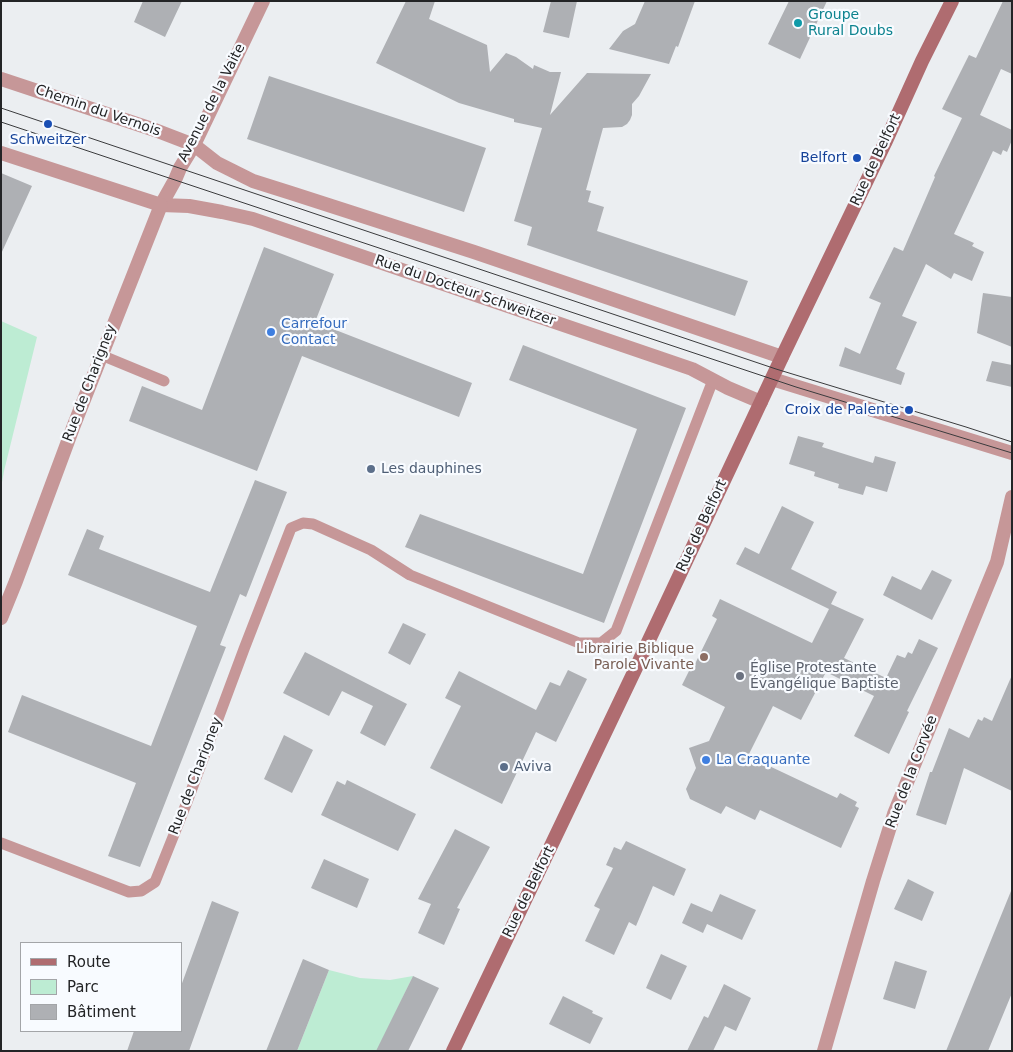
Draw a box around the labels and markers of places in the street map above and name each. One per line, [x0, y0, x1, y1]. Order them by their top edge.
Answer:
place label: Groupe Rural Doubs [808, 7, 893, 40]
marker: Groupe Rural Doubs [792, 17, 804, 29]
marker: Schweitzer [42, 118, 54, 130]
place label: Schweitzer [10, 132, 86, 148]
place label: Belfort [800, 150, 847, 166]
marker: Belfort [851, 152, 863, 164]
place label: Carrefour Contact [281, 316, 347, 348]
marker: Carrefour Contact [265, 326, 277, 338]
place label: Croix de Palente [785, 402, 899, 418]
marker: Croix de Palente [903, 404, 915, 416]
place label: Les dauphines [381, 461, 482, 477]
marker: Les dauphines [365, 463, 377, 475]
place label: Librairie Biblique Parole Vivante [576, 641, 694, 674]
marker: Librairie Biblique Parole Vivante [698, 651, 710, 663]
place label: Église Protestante Évangélique Baptiste [750, 660, 899, 692]
marker: Église Protestante Évangélique Baptiste [734, 670, 746, 682]
place label: La Craquante [716, 752, 810, 768]
marker: La Craquante [700, 754, 712, 766]
place label: Aviva [514, 759, 552, 775]
marker: Aviva [498, 761, 510, 773]

